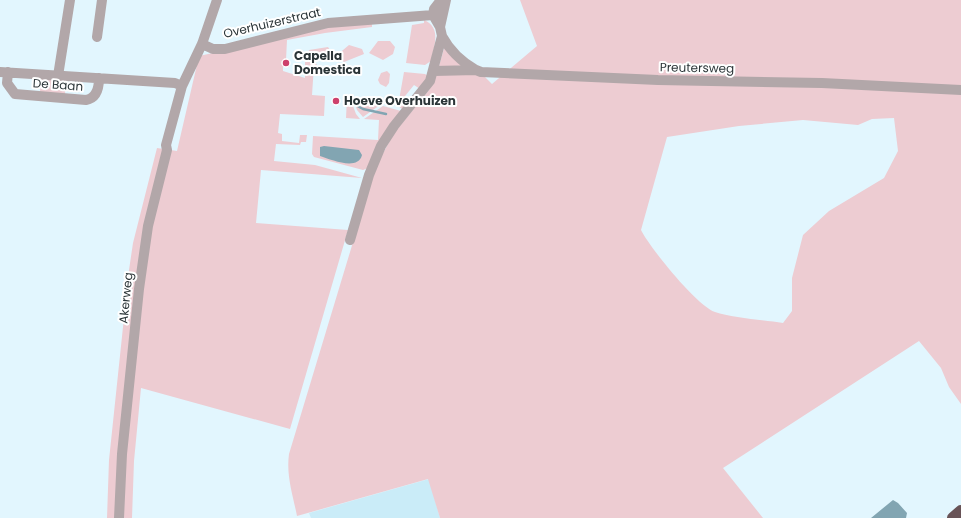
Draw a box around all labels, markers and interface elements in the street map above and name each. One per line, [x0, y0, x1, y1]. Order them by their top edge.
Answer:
street label: Overhuizerstraat [222, 3, 322, 42]
place label: Capella Domestica [294, 47, 361, 78]
marker: Capella Domestica [281, 58, 291, 68]
street label: Preutersweg [660, 58, 734, 77]
street label: De Baan [32, 74, 84, 95]
place label: Hoeve Overhuizen [344, 92, 456, 109]
marker: Hoeve Overhuizen [331, 96, 341, 106]
street label: Akerweg [114, 271, 137, 324]

